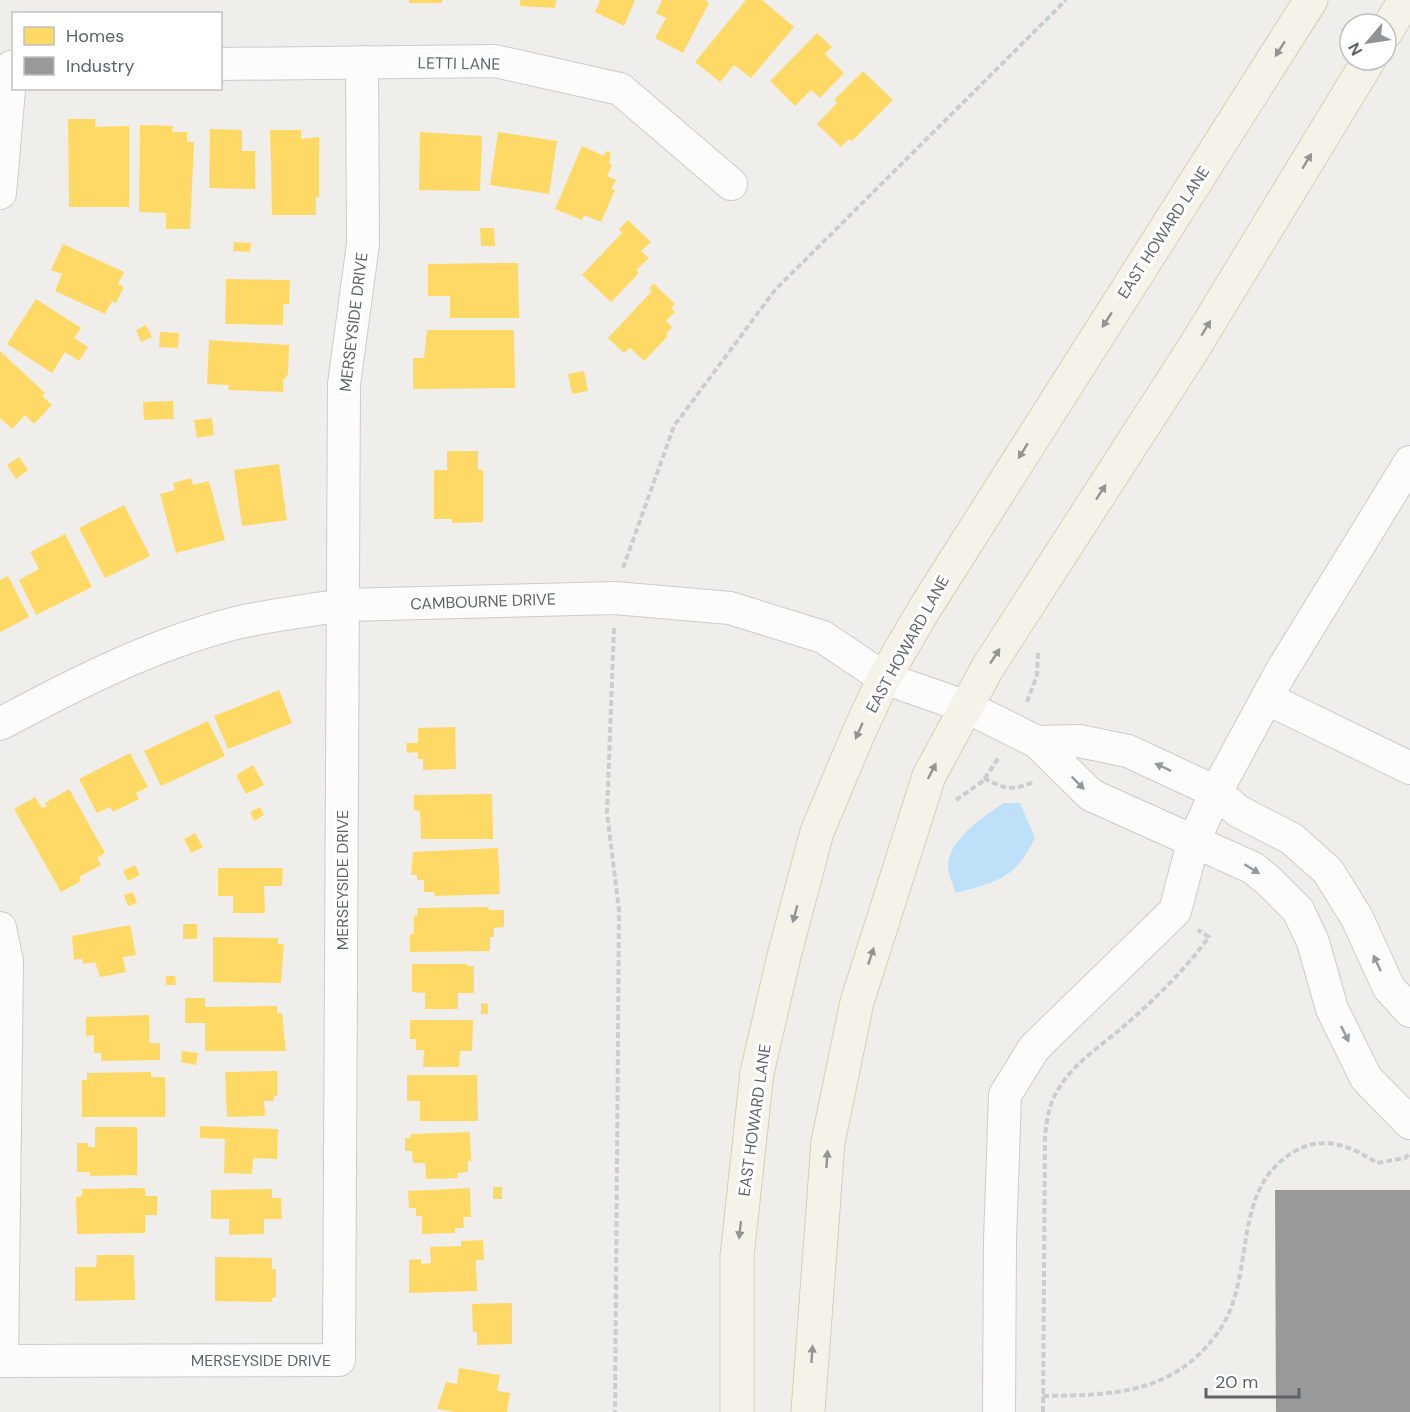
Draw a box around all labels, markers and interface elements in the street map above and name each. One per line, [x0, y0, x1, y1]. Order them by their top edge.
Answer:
legend [12, 12, 222, 90]
north arrow [1338, 12, 1398, 72]
text: Homes [66, 24, 124, 48]
text: N [1343, 39, 1367, 59]
one-way arrow [1274, 41, 1285, 57]
street label: LETTI LANE [418, 52, 500, 75]
text: Industry [66, 54, 135, 78]
one-way arrow [1302, 153, 1313, 169]
street label: EAST HOWARD LANE [1113, 162, 1214, 302]
street label: MERSEYSIDE DRIVE [335, 251, 372, 393]
one-way arrow [1101, 312, 1112, 328]
one-way arrow [1200, 320, 1211, 336]
one-way arrow [1018, 443, 1029, 459]
one-way arrow [1095, 484, 1106, 500]
street label: EAST HOWARD LANE [861, 572, 954, 717]
street label: CAMBOURNE DRIVE [410, 588, 556, 615]
one-way arrow [989, 648, 1000, 664]
one-way arrow [855, 722, 864, 739]
one-way arrow [927, 762, 937, 779]
one-way arrow [1153, 762, 1171, 772]
one-way arrow [1071, 776, 1086, 790]
street label: MERSEYSIDE DRIVE [332, 810, 353, 950]
one-way arrow [1244, 863, 1260, 874]
one-way arrow [790, 906, 799, 924]
one-way arrow [867, 947, 876, 965]
one-way arrow [1373, 955, 1382, 972]
one-way arrow [1340, 1025, 1349, 1042]
street label: EAST HOWARD LANE [733, 1043, 776, 1198]
one-way arrow [822, 1150, 832, 1169]
one-way arrow [736, 1221, 745, 1240]
one-way arrow [807, 1344, 817, 1363]
street label: MERSEYSIDE DRIVE [191, 1350, 331, 1371]
scale bar [1206, 1361, 1299, 1399]
text: 20 m [1215, 1370, 1258, 1394]

